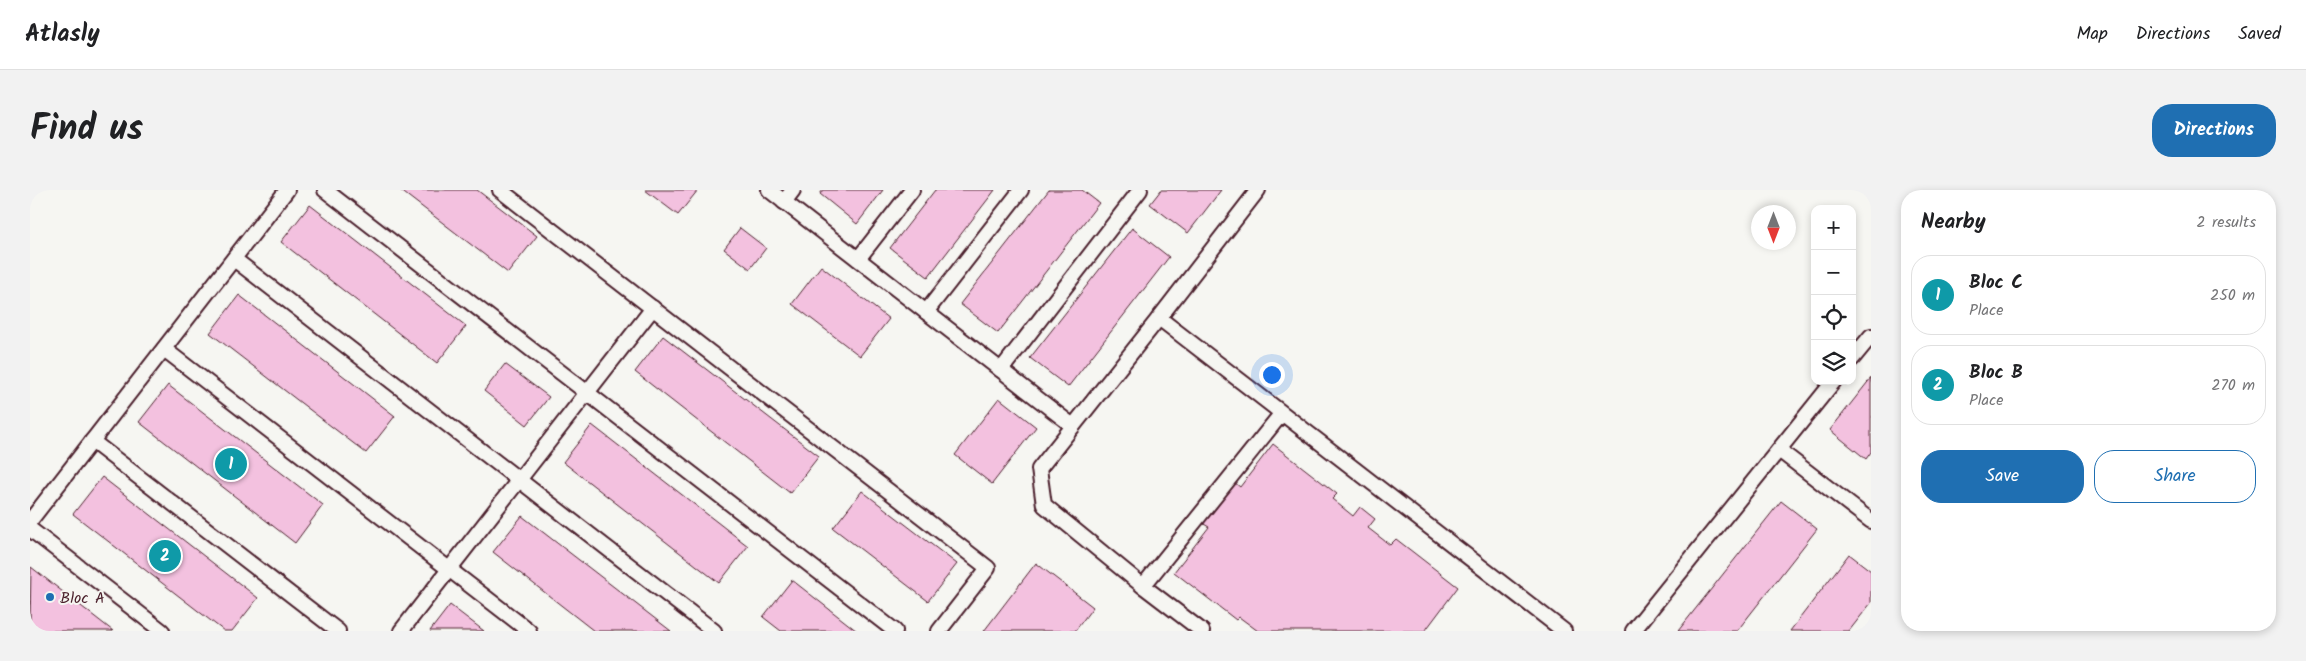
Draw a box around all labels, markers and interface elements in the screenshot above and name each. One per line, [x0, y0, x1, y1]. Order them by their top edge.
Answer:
text: Atlasly [25, 15, 100, 54]
text: Map [2076, 20, 2108, 49]
text: Directions [2136, 20, 2210, 49]
text: Saved [2238, 20, 2281, 49]
text: Find us [30, 102, 143, 158]
button: Directions [2152, 104, 2276, 157]
north arrow [1751, 205, 1796, 250]
map controls [1811, 205, 1856, 385]
button: + [1811, 205, 1856, 250]
text: Nearby [1921, 206, 1986, 239]
text: 2 results [2196, 210, 2256, 235]
button: − [1811, 250, 1856, 295]
text: Bloc C [1969, 268, 2023, 298]
text: 1 [1936, 283, 1940, 308]
text: 250 m [2210, 283, 2255, 308]
button: locate [1811, 295, 1856, 340]
text: Place [1969, 298, 2003, 323]
button: layers [1811, 340, 1856, 385]
text: Bloc B [1969, 358, 2023, 388]
your location [1259, 362, 1285, 388]
text: 2 [1933, 373, 1943, 398]
text: 270 m [2211, 373, 2255, 398]
text: Place [1969, 388, 2003, 413]
pin: 1 [215, 445, 247, 483]
button: Save [1921, 450, 2084, 503]
button: Share [2094, 450, 2256, 503]
pin: 2 [149, 537, 181, 575]
place label: Bloc A [60, 586, 105, 611]
marker: Bloc A [44, 591, 56, 603]

